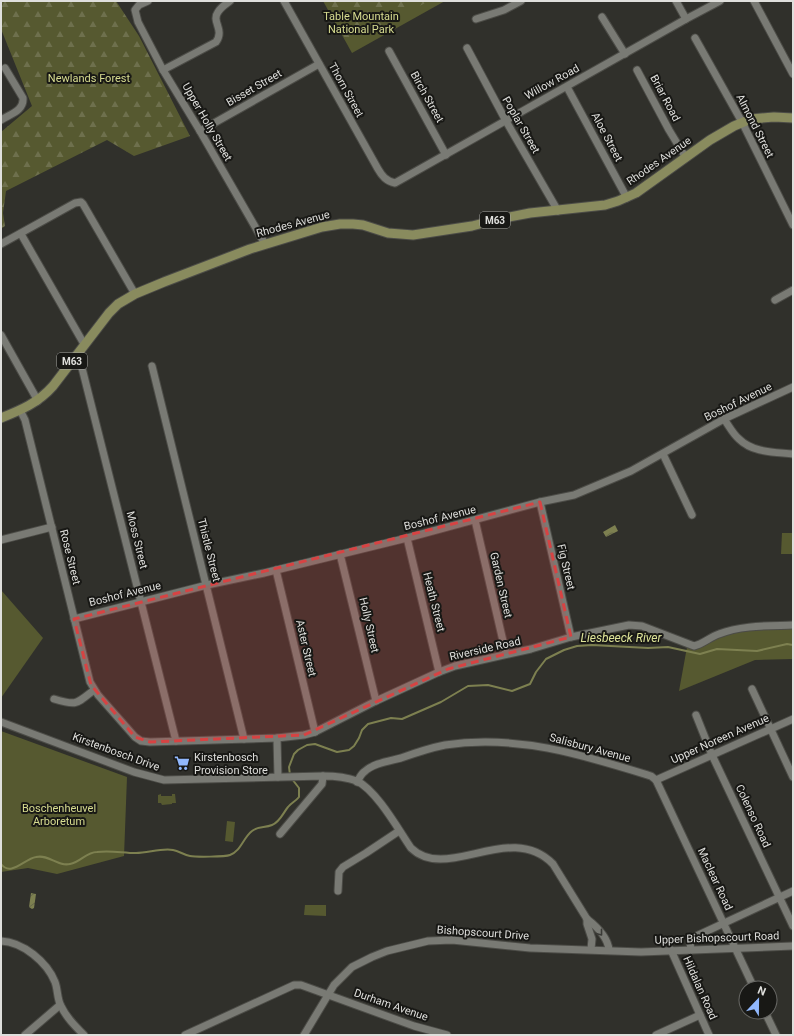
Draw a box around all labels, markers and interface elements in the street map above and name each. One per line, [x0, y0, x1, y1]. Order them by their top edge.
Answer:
park label: Table Mountain National Park [323, 10, 399, 36]
street label: Thorn Street [326, 60, 367, 120]
street label: Willow Road [522, 62, 582, 102]
street label: Bisset Street [224, 67, 284, 109]
street label: Birch Street [408, 69, 447, 125]
park label: Newlands Forest [48, 72, 131, 85]
street label: Briar Road [647, 72, 683, 124]
street label: Upper Holly Street [179, 81, 235, 164]
street label: Almond Street [733, 92, 777, 160]
street label: Poplar Street [500, 94, 543, 156]
street label: Aloe Street [589, 110, 626, 164]
street label: Rhodes Avenue [624, 134, 694, 188]
street label: Rhodes Avenue [255, 208, 331, 240]
road number: M63 [480, 212, 510, 228]
road number: M63 [57, 353, 87, 369]
street label: Boshof Avenue [702, 380, 774, 424]
street label: Boshof Avenue [403, 503, 477, 533]
street label: Moss Street [124, 510, 151, 571]
street label: Thistle Street [195, 517, 223, 583]
street label: Rose Street [57, 528, 83, 586]
street label: Fig Street [554, 543, 578, 592]
street label: Garden Street [487, 551, 515, 619]
street label: Heath Street [420, 571, 448, 634]
street label: Boshof Avenue [88, 579, 162, 609]
street label: Holly Street [356, 596, 382, 654]
street label: Aster Street [293, 618, 319, 678]
water label: Liesbeeck River [581, 631, 662, 645]
street label: Riverside Road [448, 634, 522, 664]
street label: Upper Noreen Avenue [669, 711, 771, 766]
street label: Kirstenbosch Drive [71, 730, 162, 774]
street label: Salisbury Avenue [548, 731, 632, 765]
place label: Kirstenbosch Provision Store [194, 751, 268, 777]
supermarket icon: Kirstenbosch Provision Store [173, 754, 191, 772]
street label: Colenso Road [733, 782, 773, 850]
park label: Boschenheuvel Arboretum [22, 802, 96, 828]
street label: Maclear Road [695, 846, 735, 912]
street label: Bishopscourt Drive [436, 923, 530, 943]
one-way arrow [596, 929, 603, 936]
street label: Upper Bishopscourt Road [654, 929, 780, 947]
street label: Hildalan Road [680, 954, 720, 1022]
north arrow [738, 980, 778, 1020]
text: N [756, 984, 768, 999]
street label: Durham Avenue [352, 986, 430, 1024]

